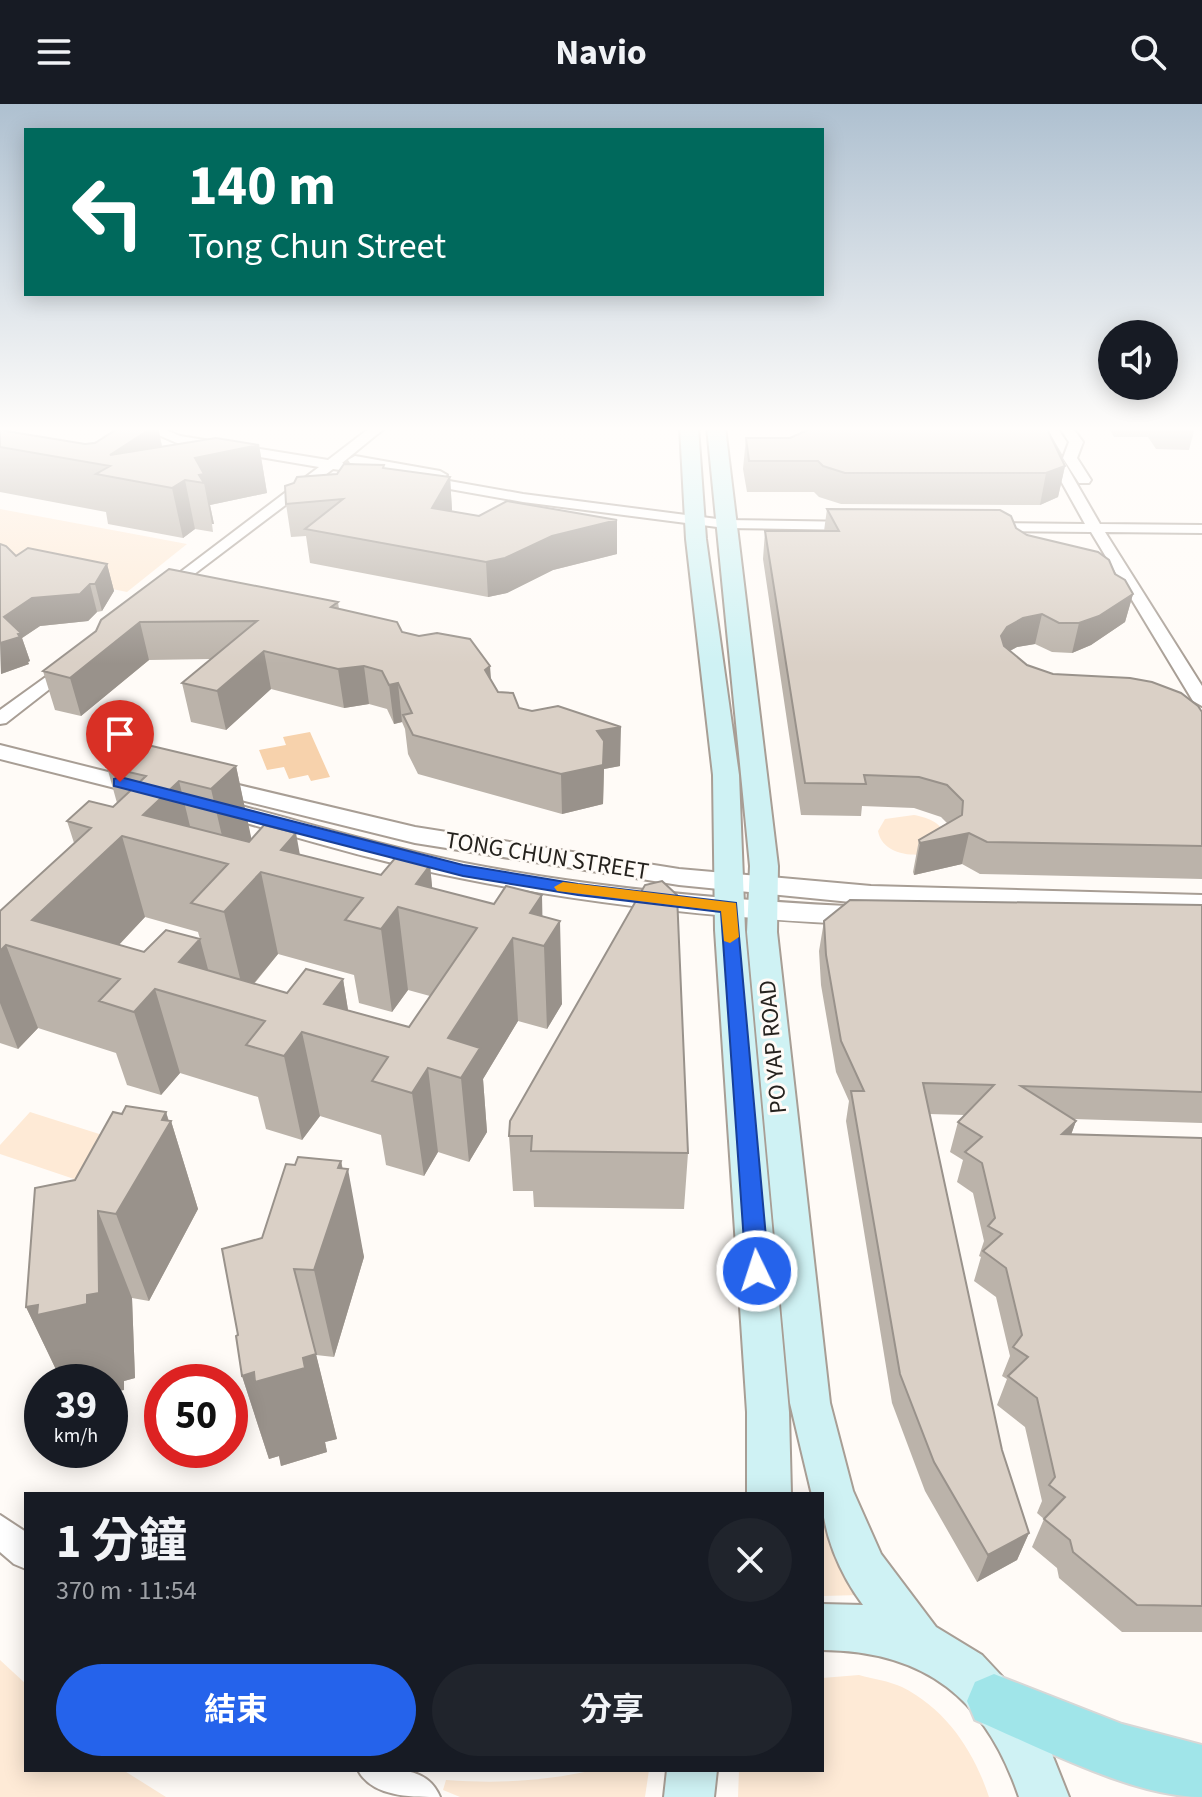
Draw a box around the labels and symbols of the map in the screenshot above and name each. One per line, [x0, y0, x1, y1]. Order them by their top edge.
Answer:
pin [86, 700, 154, 782]
street label: TONG CHUN STREET [443, 823, 651, 889]
street label: PO YAP ROAD [750, 979, 796, 1115]
position arrow [715, 1229, 799, 1313]
speed limit sign: 50 [144, 1364, 248, 1468]

